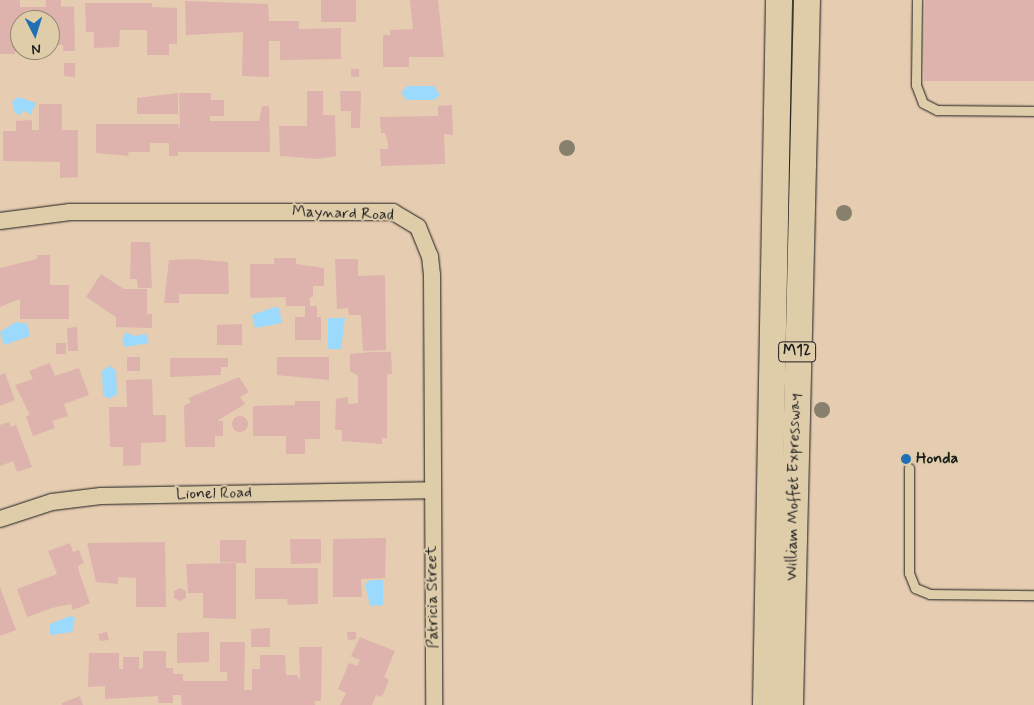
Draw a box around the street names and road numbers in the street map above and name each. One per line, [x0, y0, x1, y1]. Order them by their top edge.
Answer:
street label: Maynard Road [292, 203, 394, 225]
road number: M12 [777, 340, 817, 364]
street label: William Moffet Expressway [783, 389, 805, 585]
street label: Lionel Road [176, 484, 252, 504]
street label: Patricia Street [423, 545, 443, 649]

